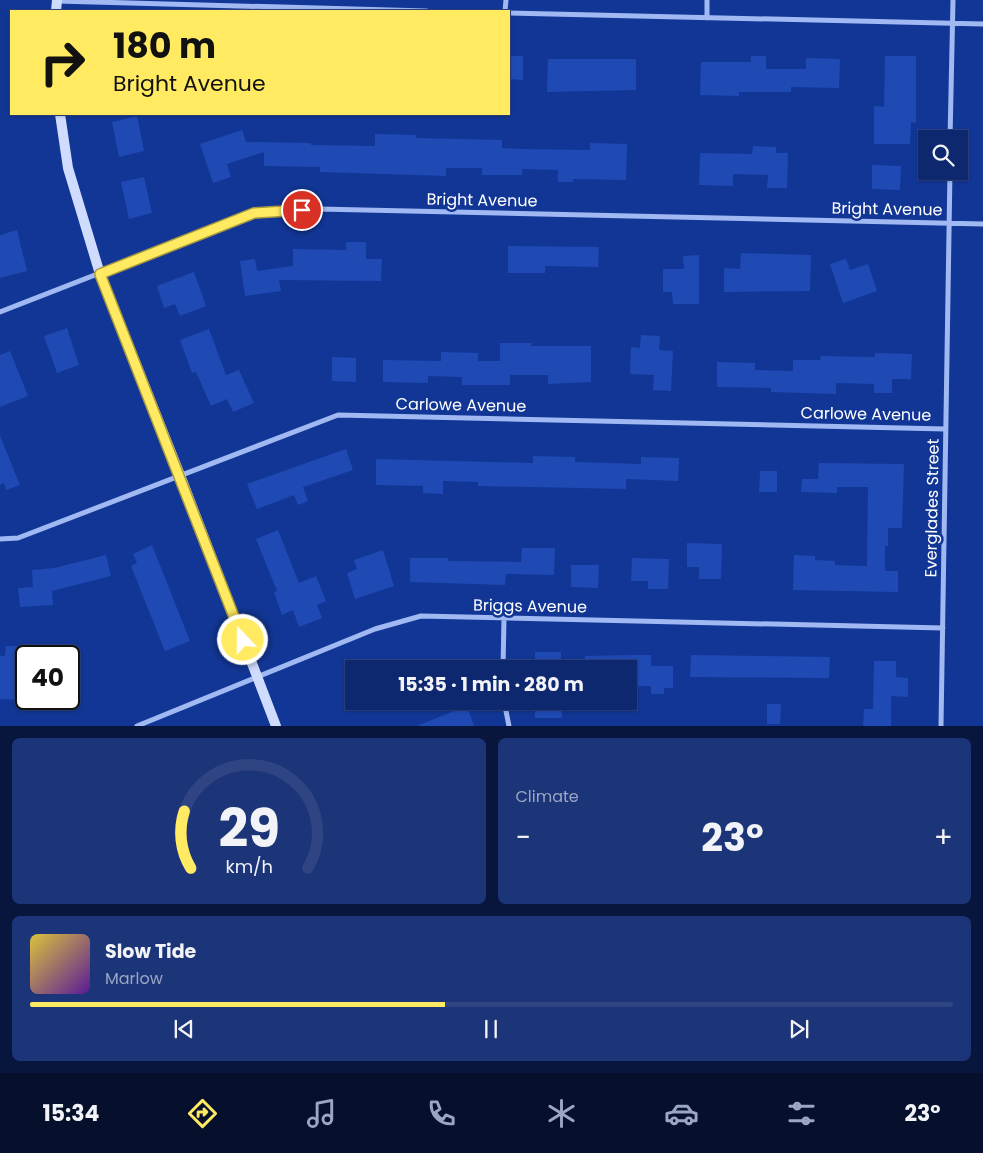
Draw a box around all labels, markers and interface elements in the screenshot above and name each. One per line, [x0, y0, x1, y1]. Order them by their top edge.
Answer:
text: 180 m [113, 21, 216, 70]
icon: right [30, 30, 95, 95]
text: Bright Avenue [113, 68, 266, 99]
map controls [918, 130, 968, 180]
button: search [918, 130, 968, 180]
street label: Bright Avenue [426, 188, 538, 212]
pin [281, 189, 323, 231]
icon: arrive [288, 196, 316, 224]
street label: Bright Avenue [831, 197, 943, 221]
street label: Carlowe Avenue [395, 392, 527, 418]
street label: Carlowe Avenue [800, 401, 932, 427]
street label: Everglades Street [919, 438, 945, 578]
street label: Briggs Avenue [473, 594, 587, 618]
position arrow [216, 613, 268, 665]
speed limit sign: 40 [15, 645, 80, 710]
text: 15:35 · 1 min · 280 m [398, 671, 584, 698]
text: Climate [516, 785, 579, 808]
text: 29 [218, 792, 280, 865]
text: 23° [701, 811, 764, 864]
text: − [516, 818, 531, 857]
text: + [934, 818, 953, 857]
text: km/h [225, 854, 273, 879]
text: Slow Tide [105, 938, 196, 965]
text: Marlow [105, 967, 163, 990]
icon: previous [170, 1015, 198, 1043]
icon: pause [477, 1015, 505, 1043]
icon: next [785, 1015, 813, 1043]
icon: directions [185, 1096, 220, 1131]
icon: music [304, 1096, 339, 1131]
icon: phone [424, 1096, 459, 1131]
icon: climate [544, 1096, 579, 1131]
icon: car [664, 1096, 699, 1131]
icon: filters [784, 1096, 819, 1131]
text: 15:34 [42, 1098, 100, 1129]
text: 23° [904, 1098, 940, 1129]

